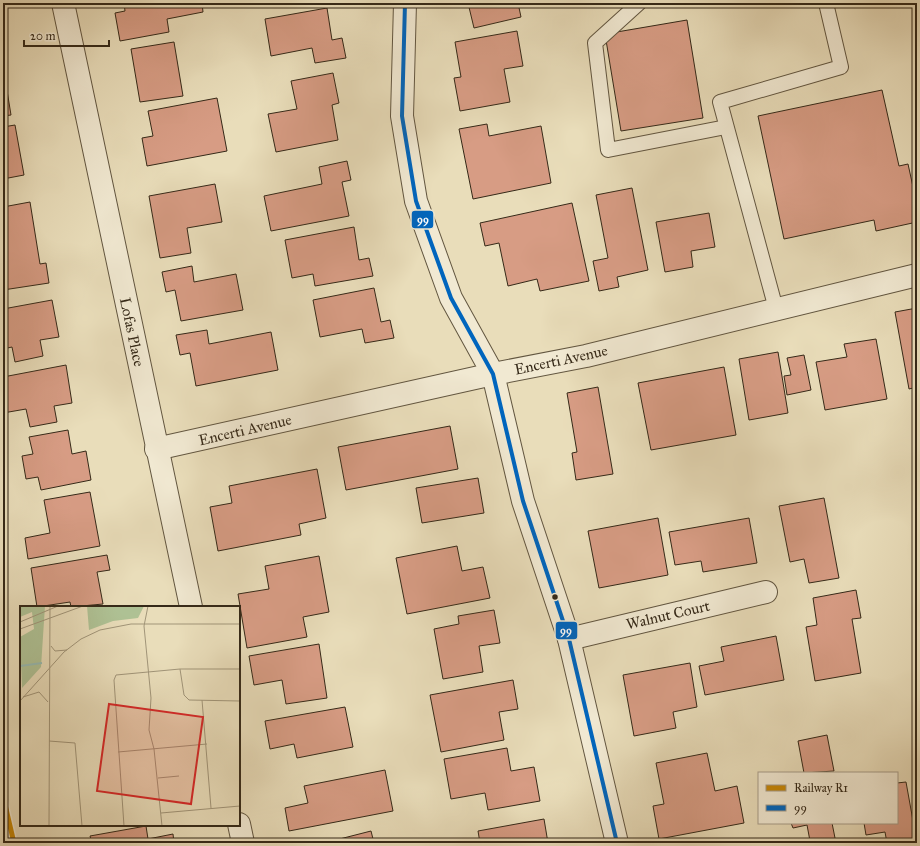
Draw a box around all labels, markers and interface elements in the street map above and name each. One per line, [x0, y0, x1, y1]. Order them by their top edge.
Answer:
scale bar [24, 22, 109, 48]
text: 20 m [30, 29, 56, 43]
line badge: 99 [411, 210, 434, 229]
text: 99 [417, 213, 429, 227]
street label: Lofas Place [116, 296, 148, 368]
street label: Encerti Avenue [513, 341, 609, 379]
street label: Encerti Avenue [197, 411, 293, 449]
unlabelled marker [550, 592, 560, 602]
street label: Walnut Court [624, 596, 712, 633]
inset map [20, 606, 240, 826]
line badge: 99 [555, 621, 578, 640]
text: 99 [560, 624, 572, 638]
legend [758, 772, 898, 824]
text: Railway R1 [794, 781, 848, 795]
text: 99 [794, 801, 807, 815]

